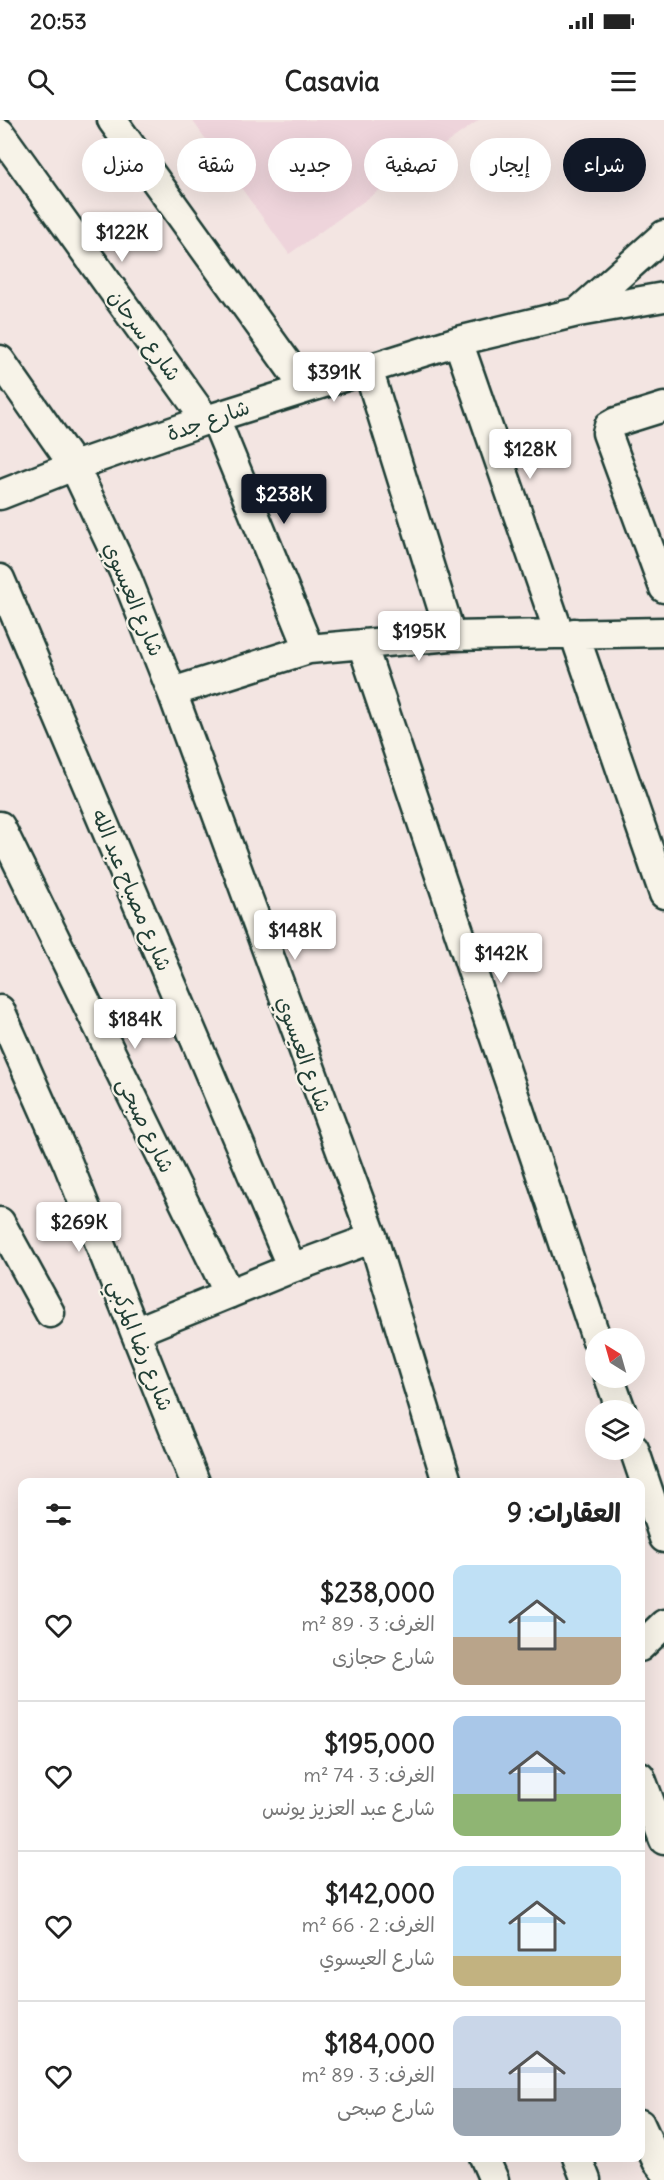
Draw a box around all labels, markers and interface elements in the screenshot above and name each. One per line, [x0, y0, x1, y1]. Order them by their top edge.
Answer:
text: 20:53 [30, 7, 87, 35]
text: Casavia [284, 64, 380, 98]
icon: search [24, 65, 57, 98]
icon: menu [607, 65, 640, 98]
chip: منزل [82, 138, 165, 192]
chip: شقة [177, 138, 256, 192]
chip: جديد [268, 138, 352, 192]
chip: تصفية [364, 138, 458, 192]
chip: إيجار [470, 138, 551, 192]
chip: شراء [563, 138, 646, 192]
pin: $122K [80, 212, 164, 263]
text: $122K [96, 219, 148, 244]
street label: شارع سرحان [101, 284, 187, 387]
pin: $391K [292, 352, 376, 403]
text: $391K [307, 359, 361, 384]
street label: شارع جدة [163, 393, 254, 449]
pin: $128K [488, 429, 572, 480]
text: $128K [503, 436, 557, 461]
pin: $238K [242, 474, 326, 525]
text: $238K [255, 481, 313, 506]
street label: شارع العيسوي [96, 538, 170, 661]
pin: $195K [377, 611, 461, 662]
text: $195K [392, 618, 446, 643]
street label: شارع مصباح عبد الله [84, 805, 178, 976]
pin: $148K [253, 910, 337, 961]
text: $148K [268, 917, 322, 942]
pin: $142K [459, 933, 543, 984]
text: $142K [474, 940, 528, 965]
street label: شارع العيسوي [269, 992, 337, 1116]
pin: $184K [93, 999, 177, 1050]
text: $184K [108, 1006, 162, 1031]
street label: شارع صبحى [110, 1073, 181, 1178]
pin: $269K [37, 1202, 121, 1253]
text: $269K [50, 1209, 108, 1234]
street label: شارع رضا المركبي [97, 1275, 180, 1417]
north arrow [585, 1328, 645, 1388]
map controls [585, 1328, 645, 1460]
button: layers [585, 1400, 645, 1460]
text: العقارات: 9 [507, 1496, 621, 1529]
icon: filters [42, 1498, 75, 1531]
text: $238,000 [320, 1576, 435, 1609]
icon: home [501, 1589, 573, 1661]
icon: heart [42, 1609, 75, 1642]
text: الغرف: 3 · 89 m² [301, 1611, 435, 1636]
text: شارع حجازى [332, 1644, 435, 1669]
text: $195,000 [324, 1727, 435, 1760]
icon: home [501, 1740, 573, 1812]
icon: heart [42, 1760, 75, 1793]
text: الغرف: 3 · 74 m² [304, 1762, 435, 1787]
text: شارع عبد العزيز يونس [262, 1795, 435, 1820]
text: $142,000 [325, 1877, 435, 1910]
icon: home [501, 1890, 573, 1962]
icon: heart [42, 1910, 75, 1943]
text: الغرف: 2 · 66 m² [302, 1912, 435, 1937]
text: شارع العيسوي [319, 1945, 435, 1970]
text: $184,000 [324, 2027, 435, 2060]
icon: home [501, 2040, 573, 2112]
icon: heart [42, 2060, 75, 2093]
text: الغرف: 3 · 89 m² [301, 2062, 435, 2087]
text: شارع صبحى [337, 2095, 435, 2120]

